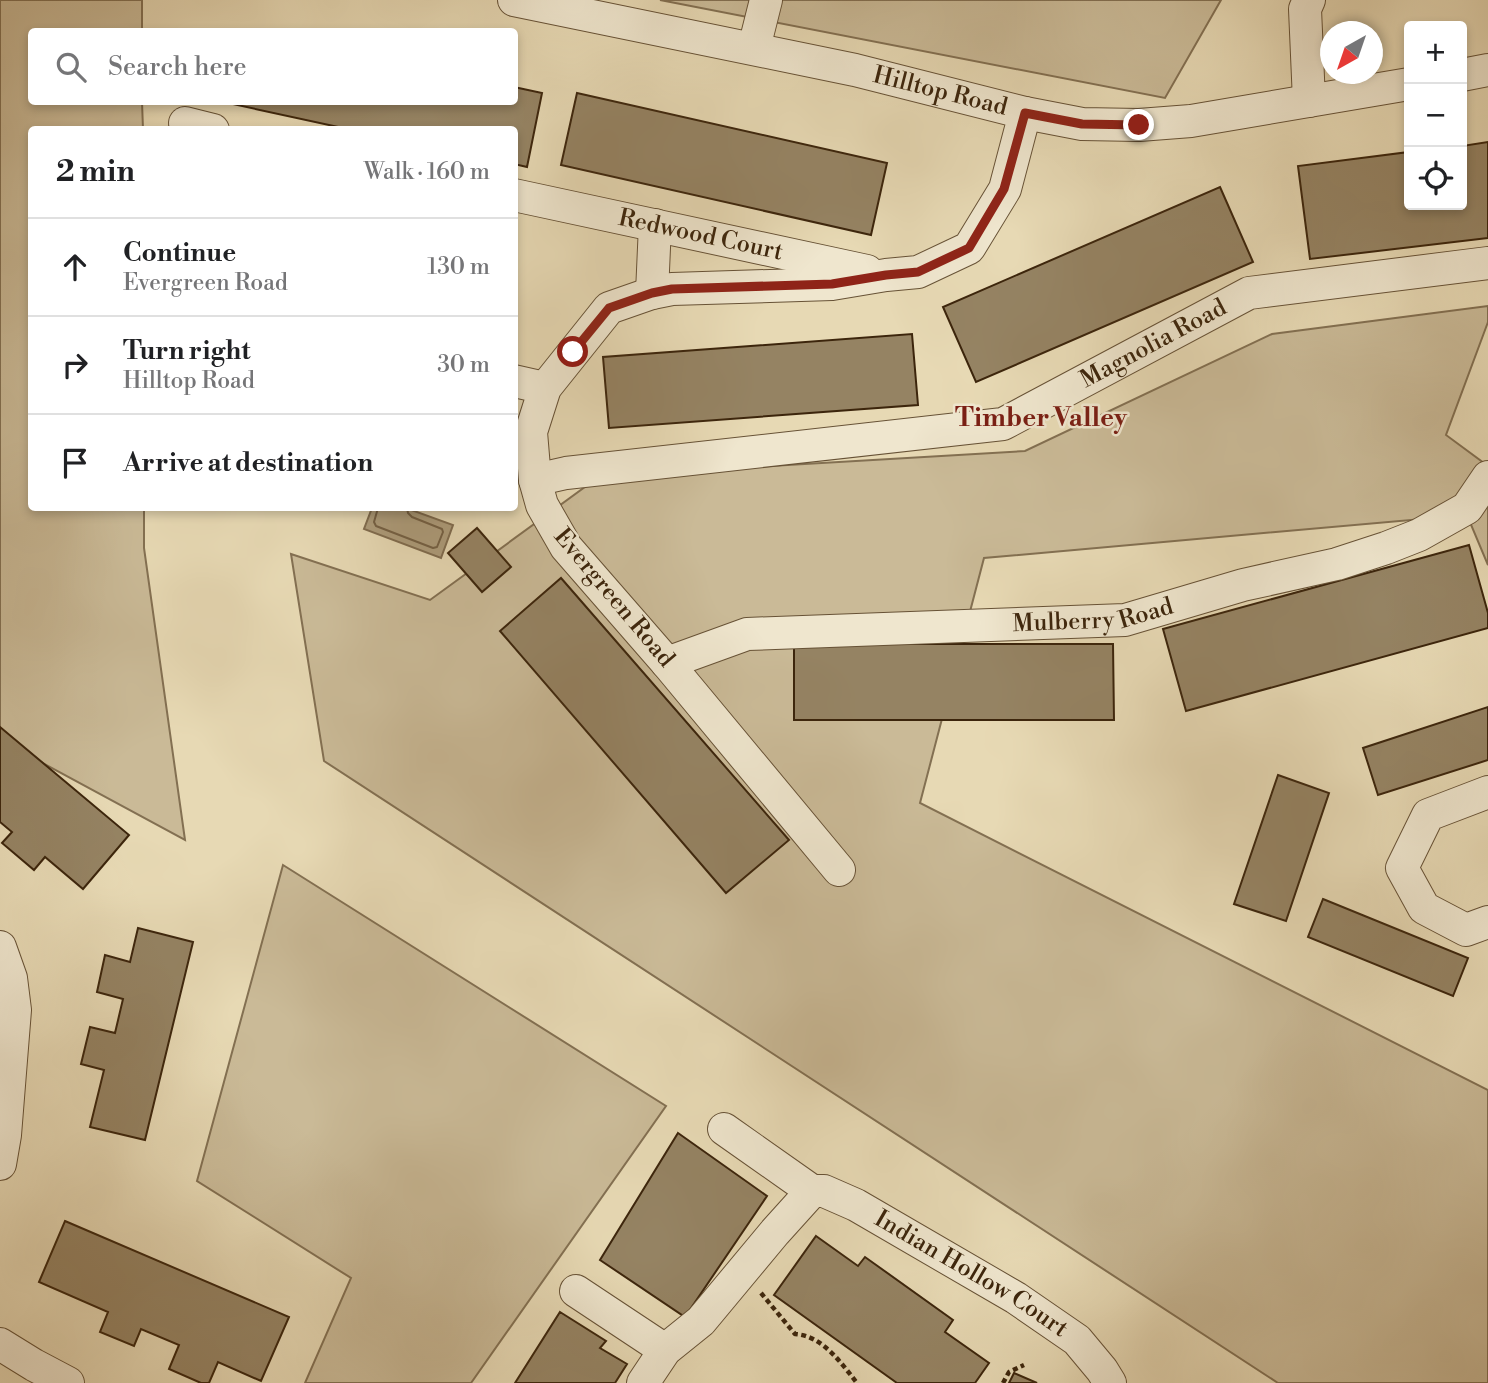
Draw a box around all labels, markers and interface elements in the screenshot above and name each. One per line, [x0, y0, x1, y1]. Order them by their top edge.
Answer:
north arrow [1320, 21, 1383, 84]
map controls [1404, 21, 1467, 210]
button: + [1404, 21, 1467, 84]
search box [28, 28, 518, 105]
icon: search [52, 48, 90, 86]
text: Search here [108, 51, 247, 83]
street label: Hilltop Road [870, 60, 1011, 123]
button: − [1404, 84, 1467, 147]
route end [1123, 109, 1154, 140]
button: locate [1404, 147, 1467, 210]
text: 2 min [56, 153, 135, 191]
text: Walk · 160 m [364, 158, 490, 186]
street label: Redwood Court [616, 203, 786, 268]
text: Continue [123, 237, 236, 269]
icon: ahead [56, 248, 94, 286]
text: 130 m [427, 253, 490, 281]
text: Evergreen Road [123, 269, 288, 297]
street label: Magnolia Road [1075, 293, 1232, 395]
text: Turn right [123, 335, 251, 367]
route start [557, 336, 588, 367]
icon: right [56, 346, 94, 384]
text: 30 m [437, 351, 490, 379]
text: Hilltop Road [123, 367, 255, 395]
district label: Timber Valley [955, 402, 1128, 434]
icon: arrive [56, 444, 94, 482]
text: Arrive at destination [123, 447, 373, 479]
street label: Evergreen Road [547, 522, 681, 674]
street label: Mulberry Road [1012, 591, 1177, 639]
street label: Indian Hollow Court [869, 1204, 1074, 1344]

